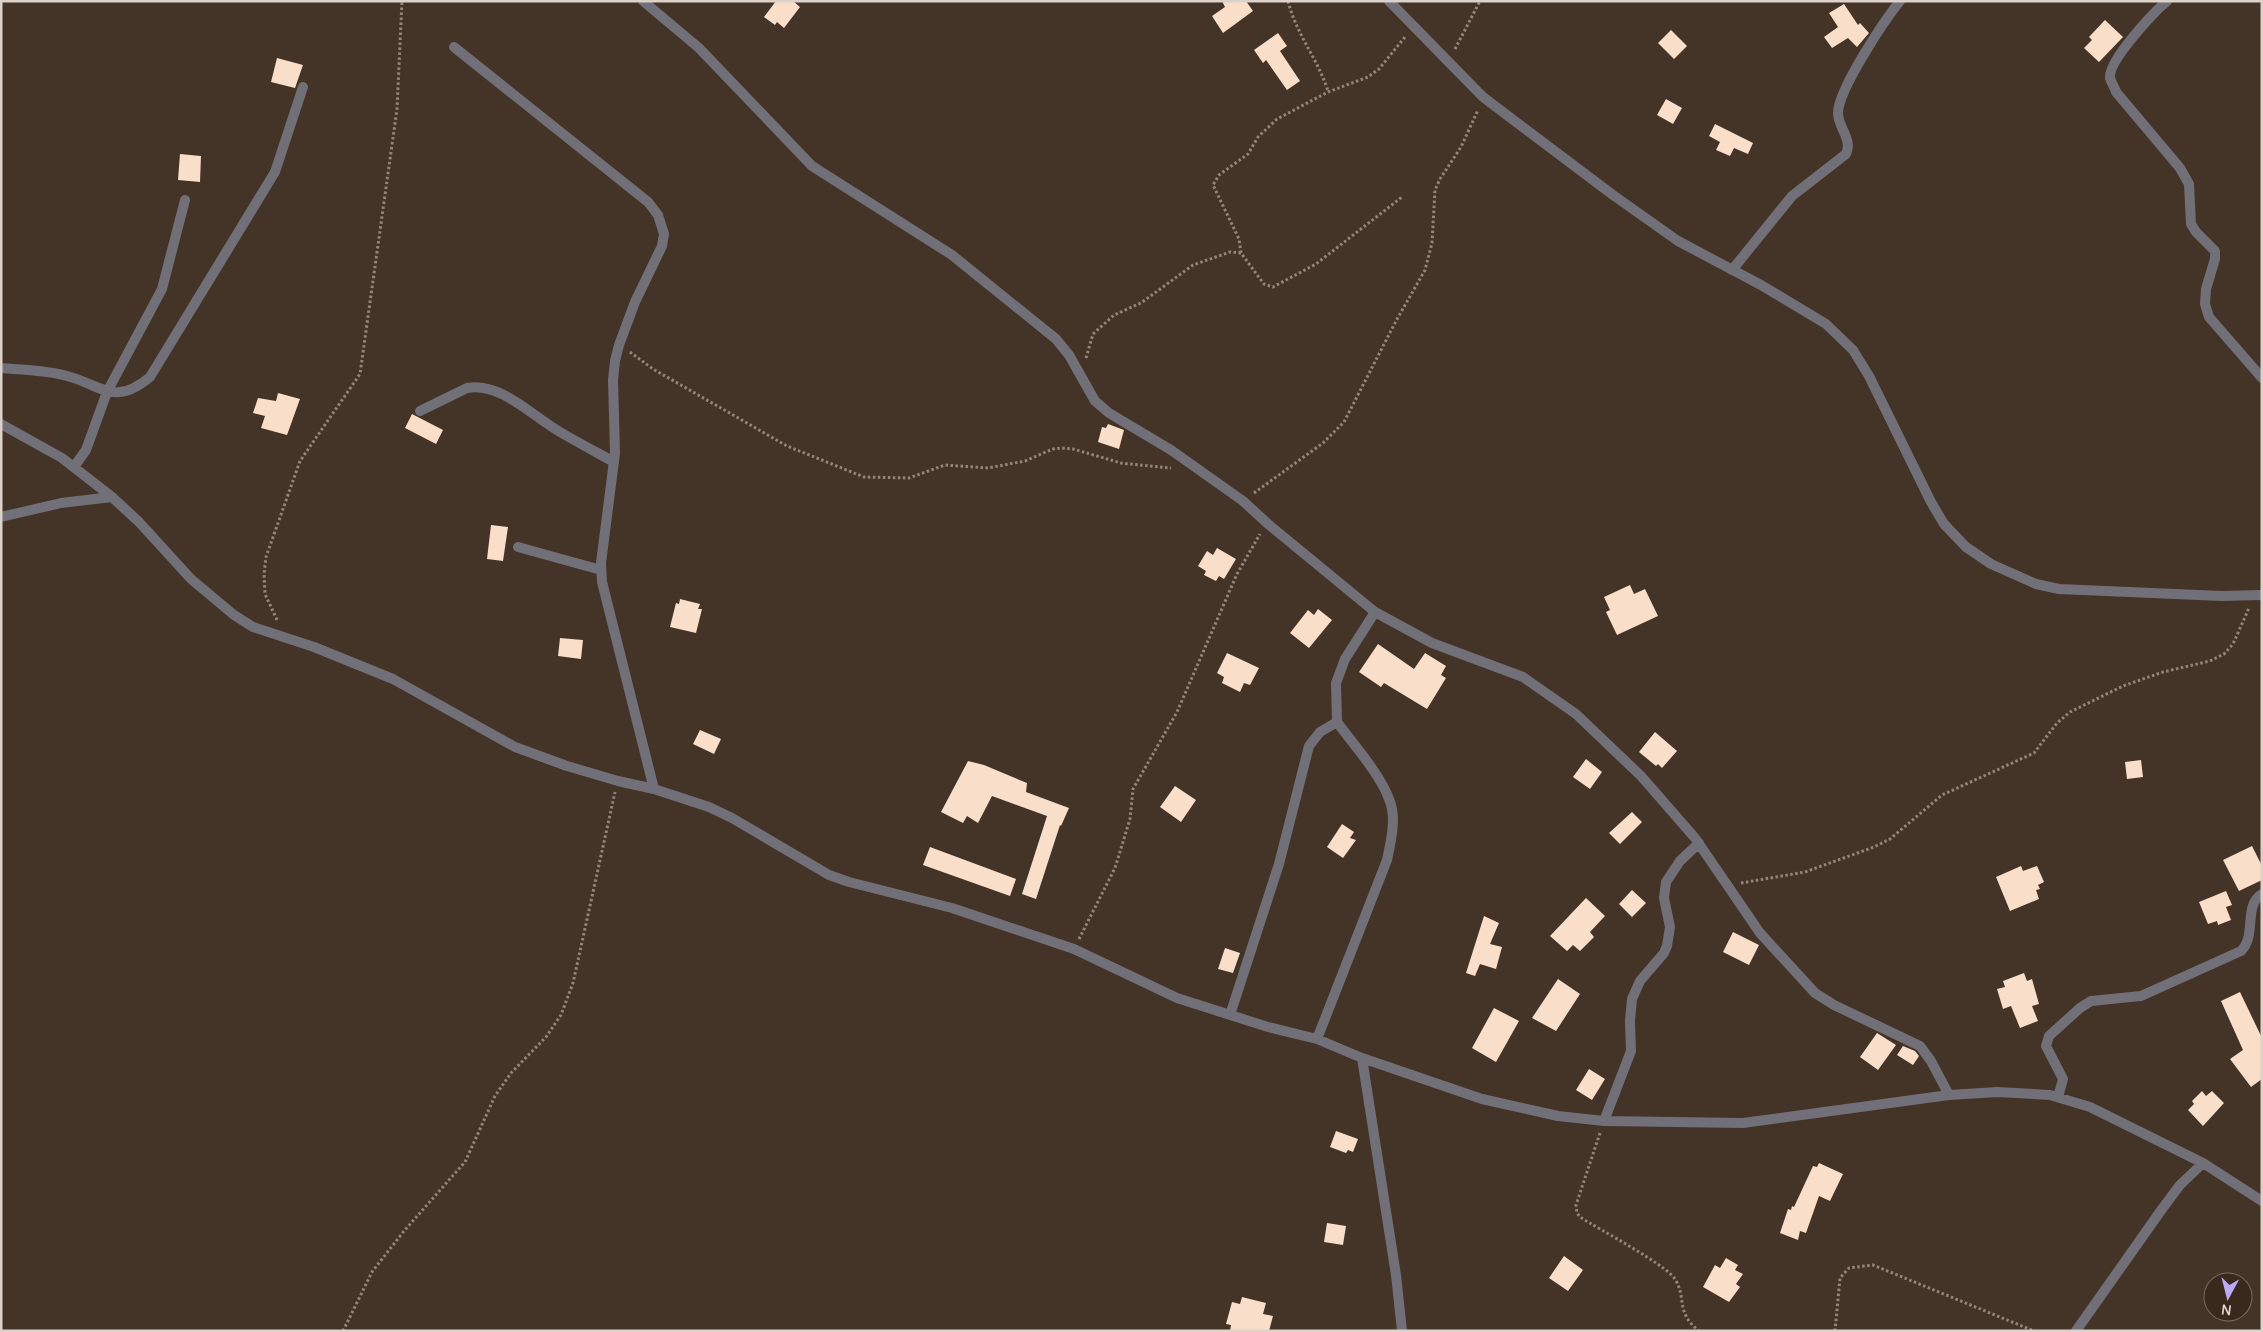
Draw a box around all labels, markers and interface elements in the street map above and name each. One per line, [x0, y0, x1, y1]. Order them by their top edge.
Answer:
north arrow [2203, 1272, 2253, 1322]
text: N [2220, 1300, 2233, 1320]

